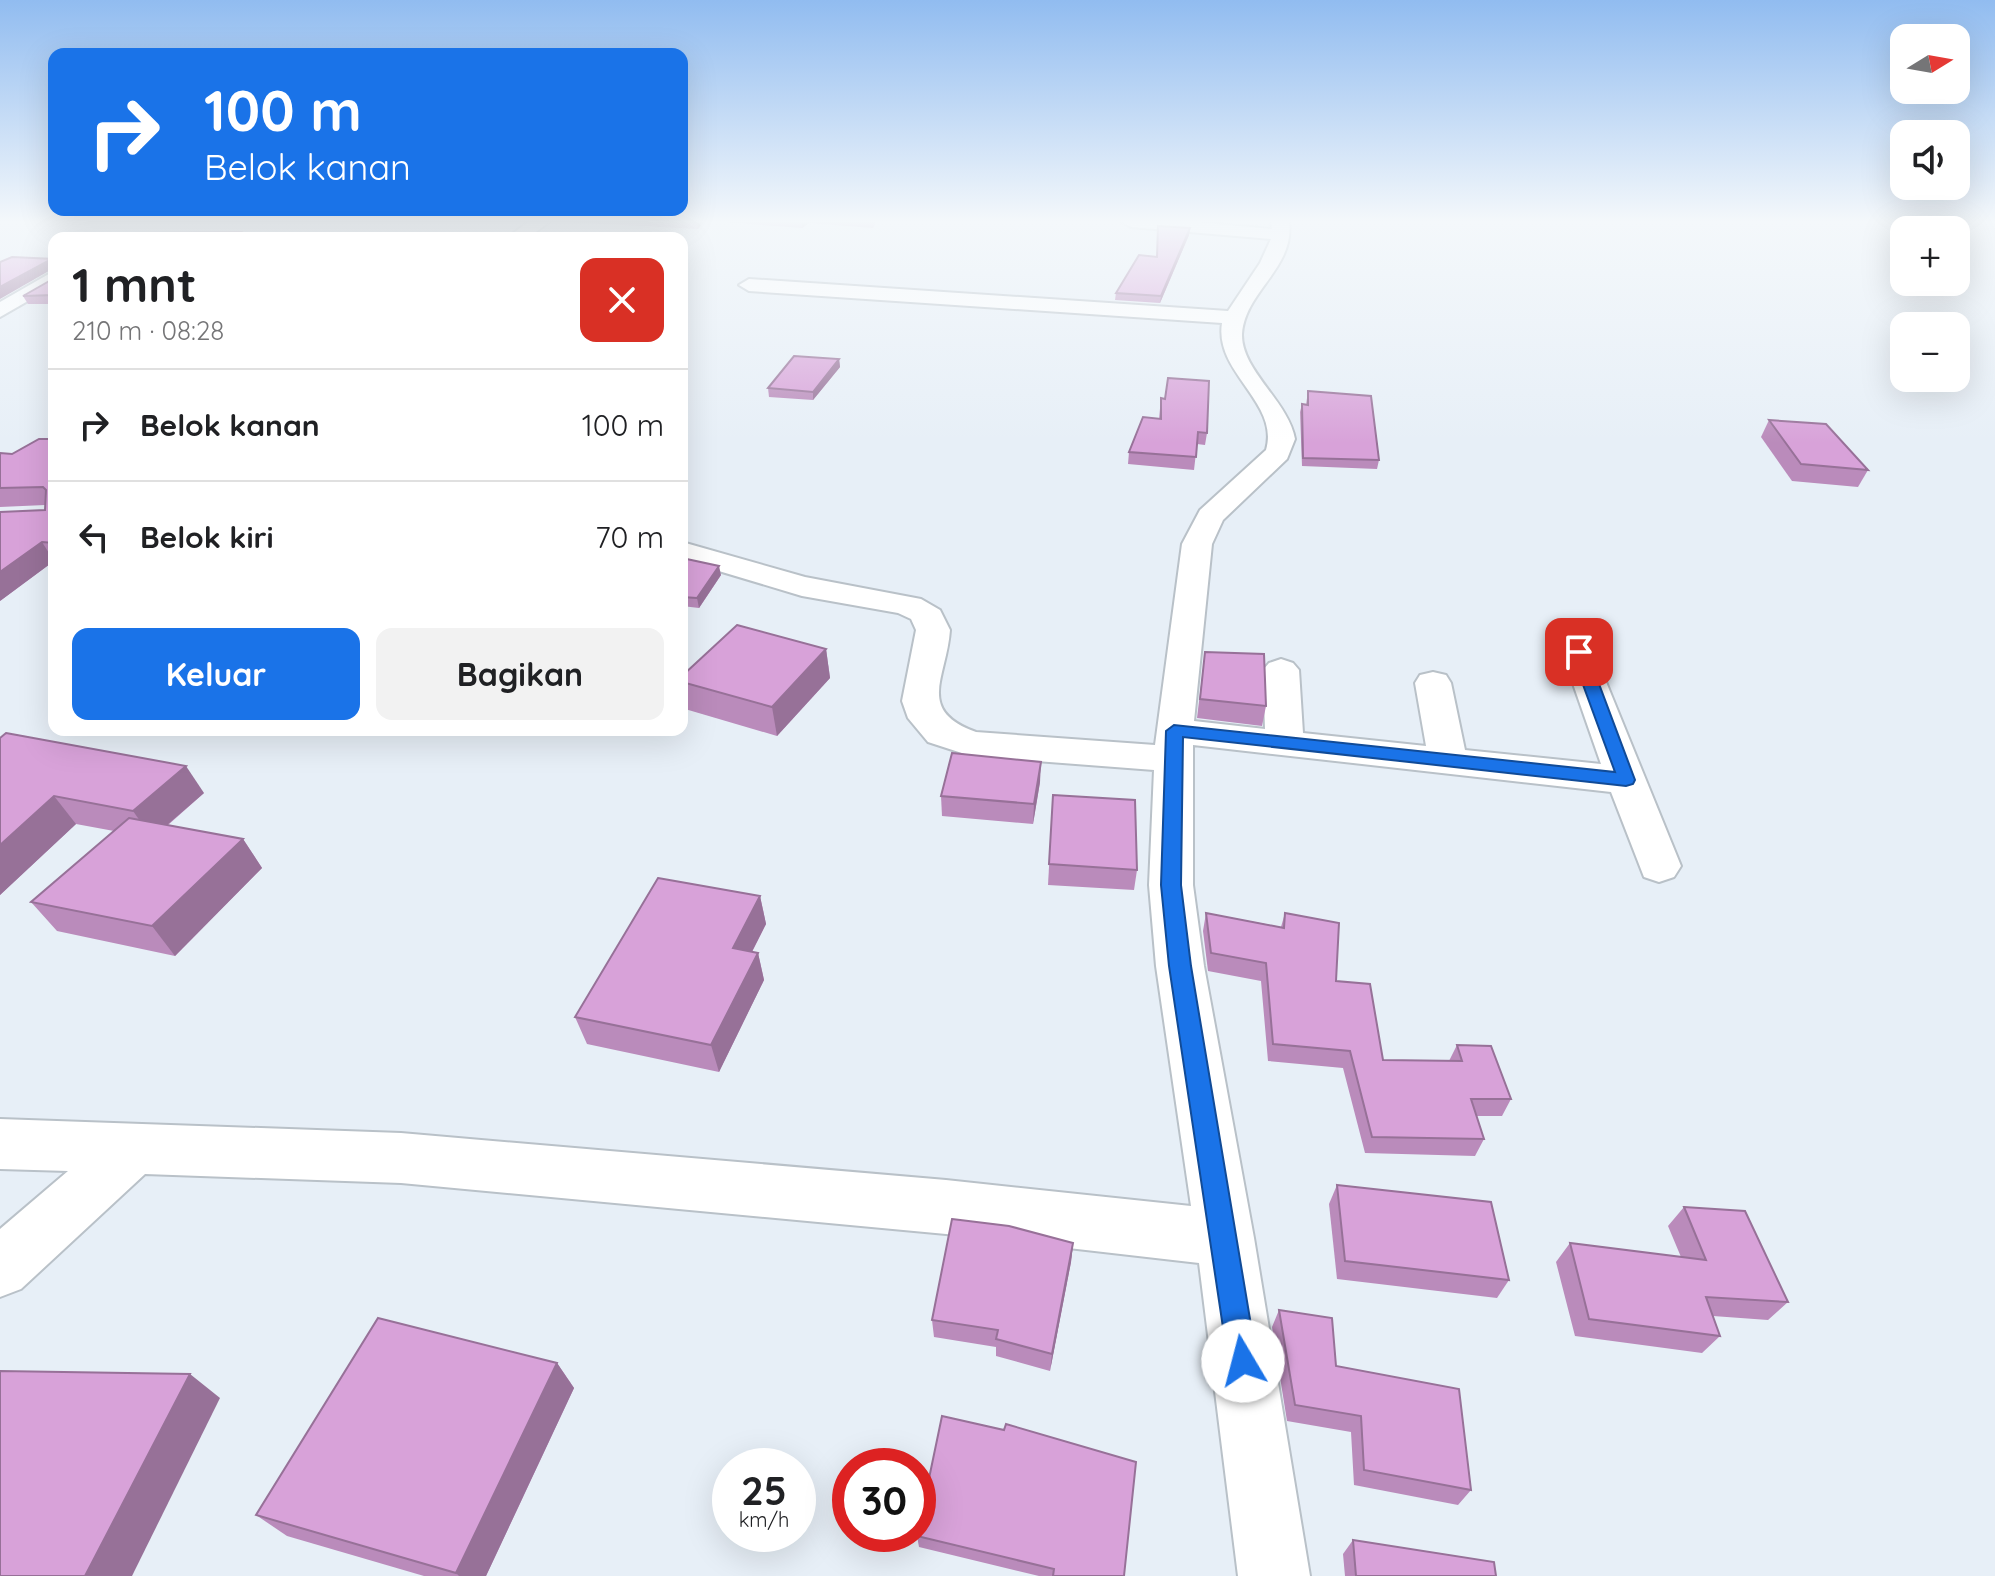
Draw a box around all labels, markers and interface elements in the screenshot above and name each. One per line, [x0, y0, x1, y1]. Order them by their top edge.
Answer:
north arrow [1890, 24, 1970, 104]
map controls [1890, 24, 1970, 392]
text: 100 m [204, 75, 362, 145]
icon: right [72, 80, 176, 184]
button: sound [1890, 120, 1970, 200]
text: Belok kanan [204, 144, 411, 189]
button: + [1890, 216, 1970, 296]
text: 1 mnt [72, 254, 197, 314]
button: close [580, 258, 664, 342]
button: − [1890, 312, 1970, 392]
text: 210 m · 08:28 [72, 314, 224, 347]
icon: right [72, 403, 116, 447]
text: Belok kanan [140, 406, 320, 444]
text: 100 m [582, 406, 664, 444]
icon: left [72, 515, 116, 559]
text: Belok kiri [140, 518, 274, 556]
text: 70 m [595, 518, 664, 556]
pin [1545, 618, 1613, 686]
button: Keluar [72, 628, 360, 720]
button: Bagikan [376, 628, 664, 720]
icon: arrive [1557, 630, 1601, 674]
position arrow [1201, 1319, 1285, 1403]
speed limit sign: 30 [832, 1448, 936, 1552]
text: 25 [741, 1465, 787, 1515]
text: km/h [739, 1507, 789, 1532]

